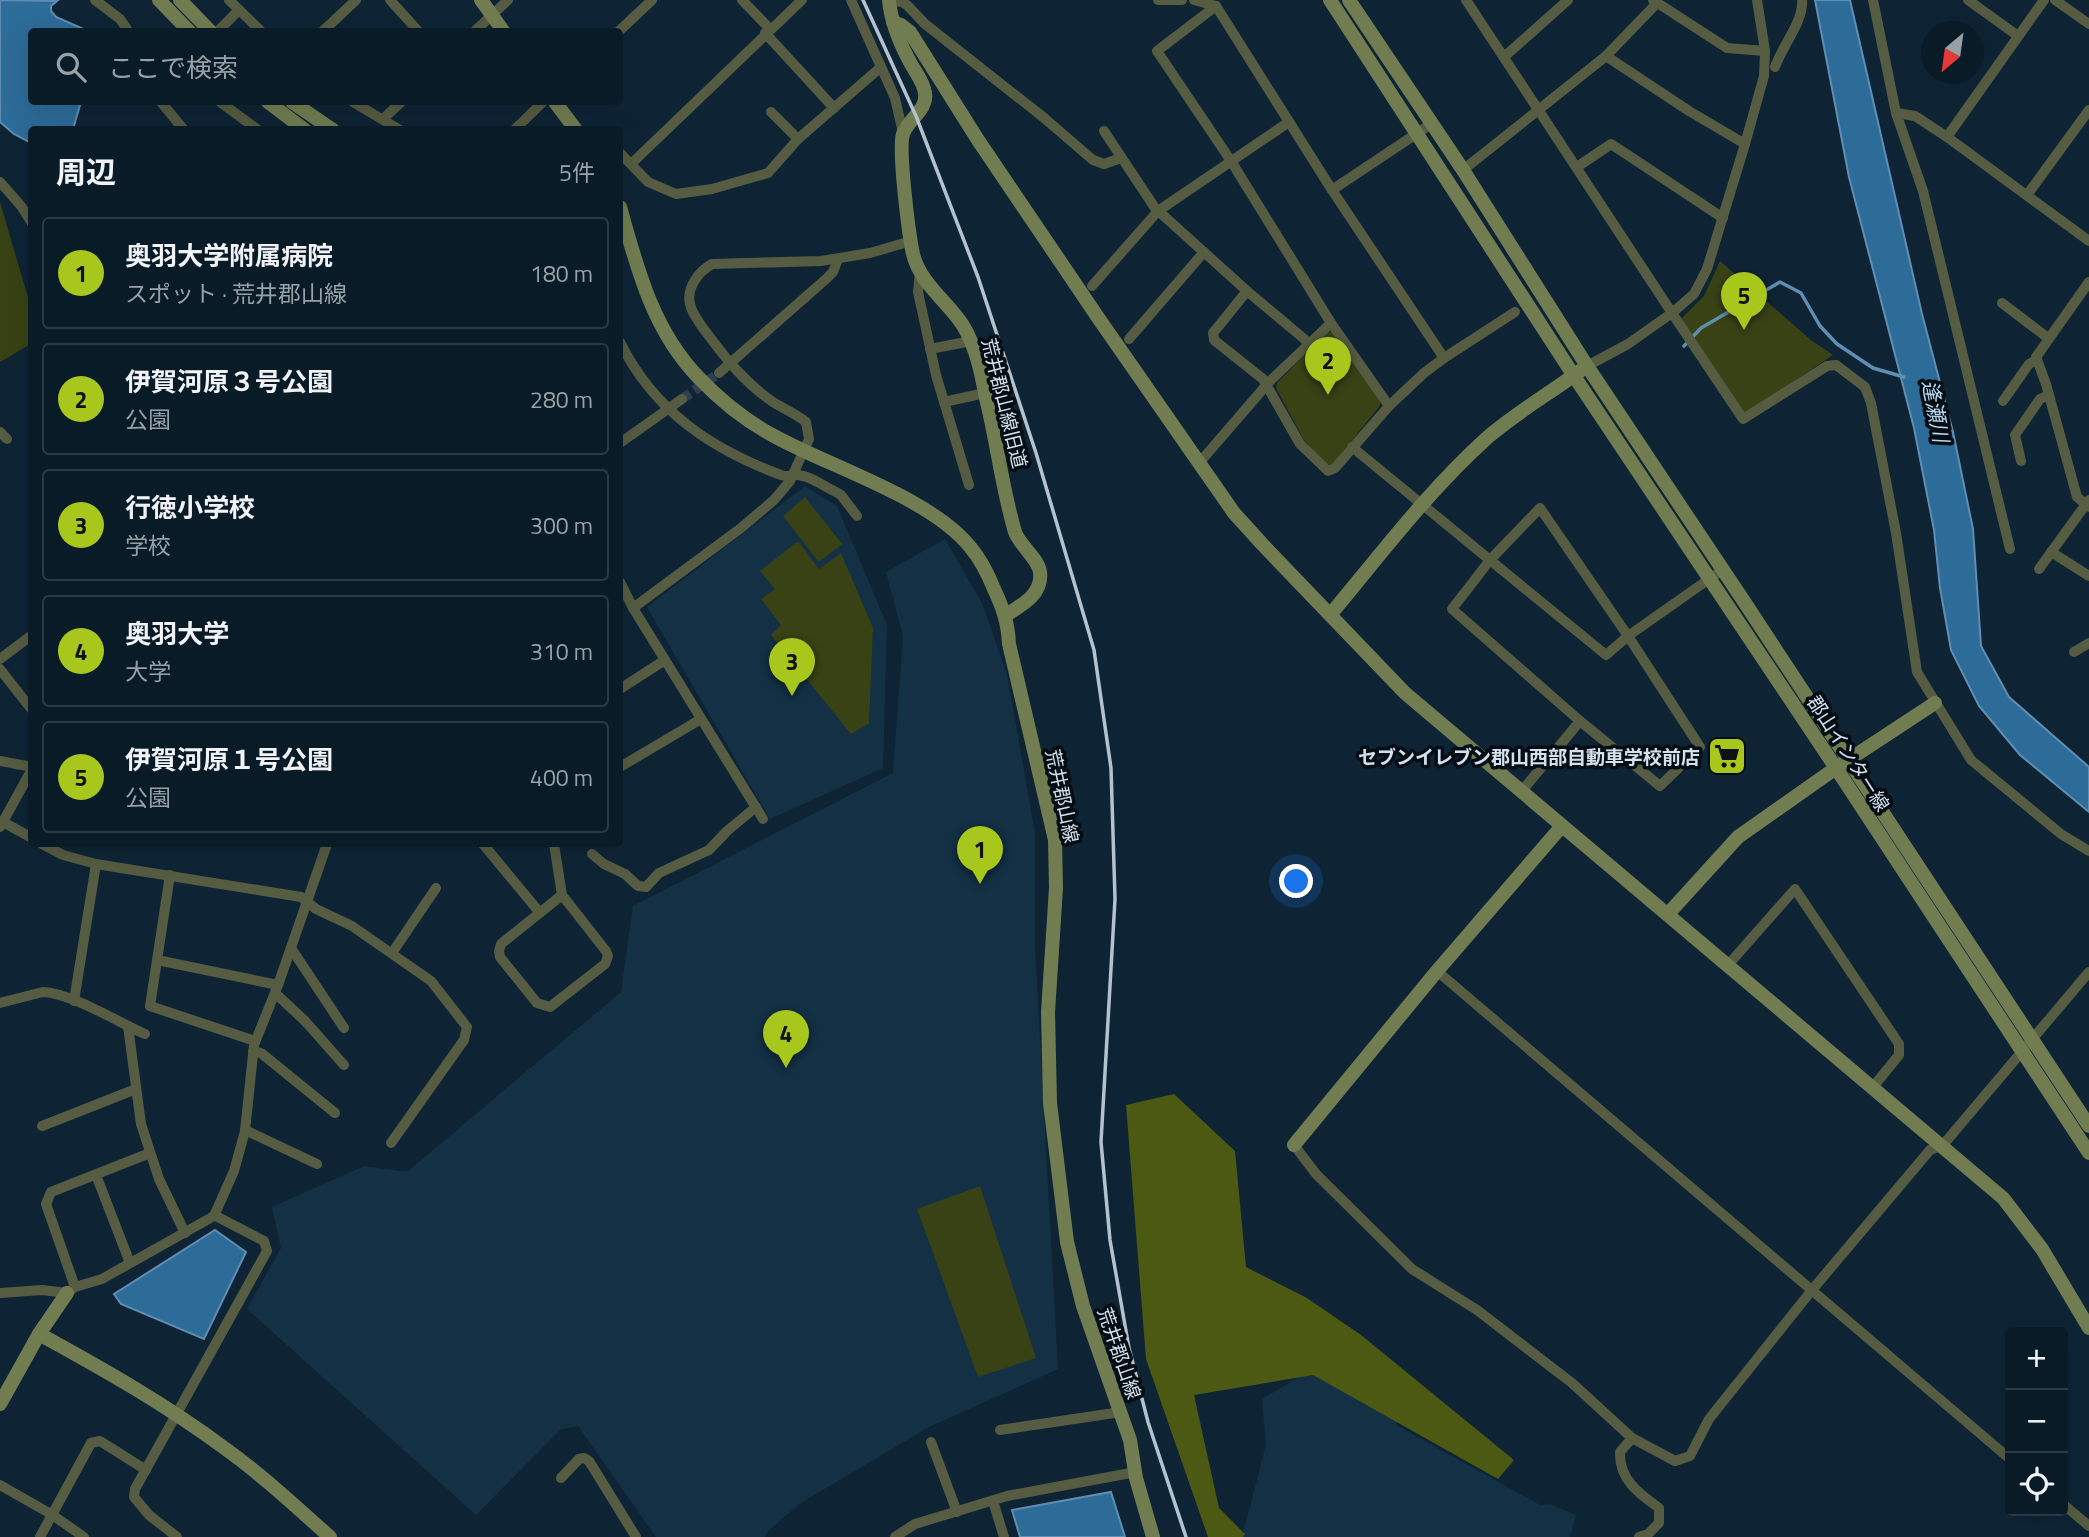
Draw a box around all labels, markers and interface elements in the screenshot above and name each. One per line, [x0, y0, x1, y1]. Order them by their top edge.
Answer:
north arrow [1921, 21, 1984, 84]
search box [28, 28, 623, 105]
icon: search [52, 48, 90, 86]
text: ここで検索 [108, 48, 238, 87]
text: 周辺 [56, 149, 116, 195]
text: 5件 [559, 155, 595, 190]
text: 奥羽大学附属病院 [125, 236, 333, 275]
text: 1 [75, 256, 87, 291]
text: 180 m [530, 256, 593, 291]
pin: 5 [1721, 272, 1767, 330]
text: スポット · 荒井郡山線 [125, 276, 347, 311]
street label: 荒井郡山線旧道 [975, 335, 1035, 471]
pin: 2 [1305, 337, 1351, 395]
text: 伊賀河原３号公園 [125, 362, 333, 401]
water label: 逢瀬川 [1914, 377, 1958, 447]
text: 2 [75, 382, 87, 417]
text: 280 m [530, 382, 593, 417]
text: 公園 [125, 402, 171, 437]
text: 行徳小学校 [125, 488, 255, 527]
text: 3 [75, 508, 87, 543]
text: 300 m [530, 508, 593, 543]
text: 学校 [125, 528, 171, 563]
text: 奥羽大学 [125, 614, 229, 653]
text: 4 [75, 634, 87, 669]
text: 310 m [530, 634, 593, 669]
pin: 3 [769, 638, 815, 696]
text: 大学 [125, 654, 171, 689]
street label: 郡山インター線 [1801, 689, 1897, 817]
supermarket icon: セブンイレブン郡山西部自動車学校前店 [1706, 735, 1748, 777]
text: 伊賀河原１号公園 [125, 740, 333, 779]
place label: セブンイレブン郡山西部自動車学校前店 [1358, 742, 1700, 771]
street label: 荒井郡山線 [1039, 747, 1087, 845]
text: 5 [75, 760, 87, 795]
text: 400 m [530, 760, 593, 795]
text: 公園 [125, 780, 171, 815]
pin: 1 [957, 826, 1003, 884]
your location [1279, 864, 1313, 898]
pin: 4 [763, 1010, 809, 1068]
street label: 荒井郡山線 [1091, 1303, 1149, 1403]
map controls [2005, 1327, 2068, 1516]
button: + [2005, 1327, 2068, 1390]
button: − [2005, 1390, 2068, 1453]
button: locate [2005, 1453, 2068, 1516]

